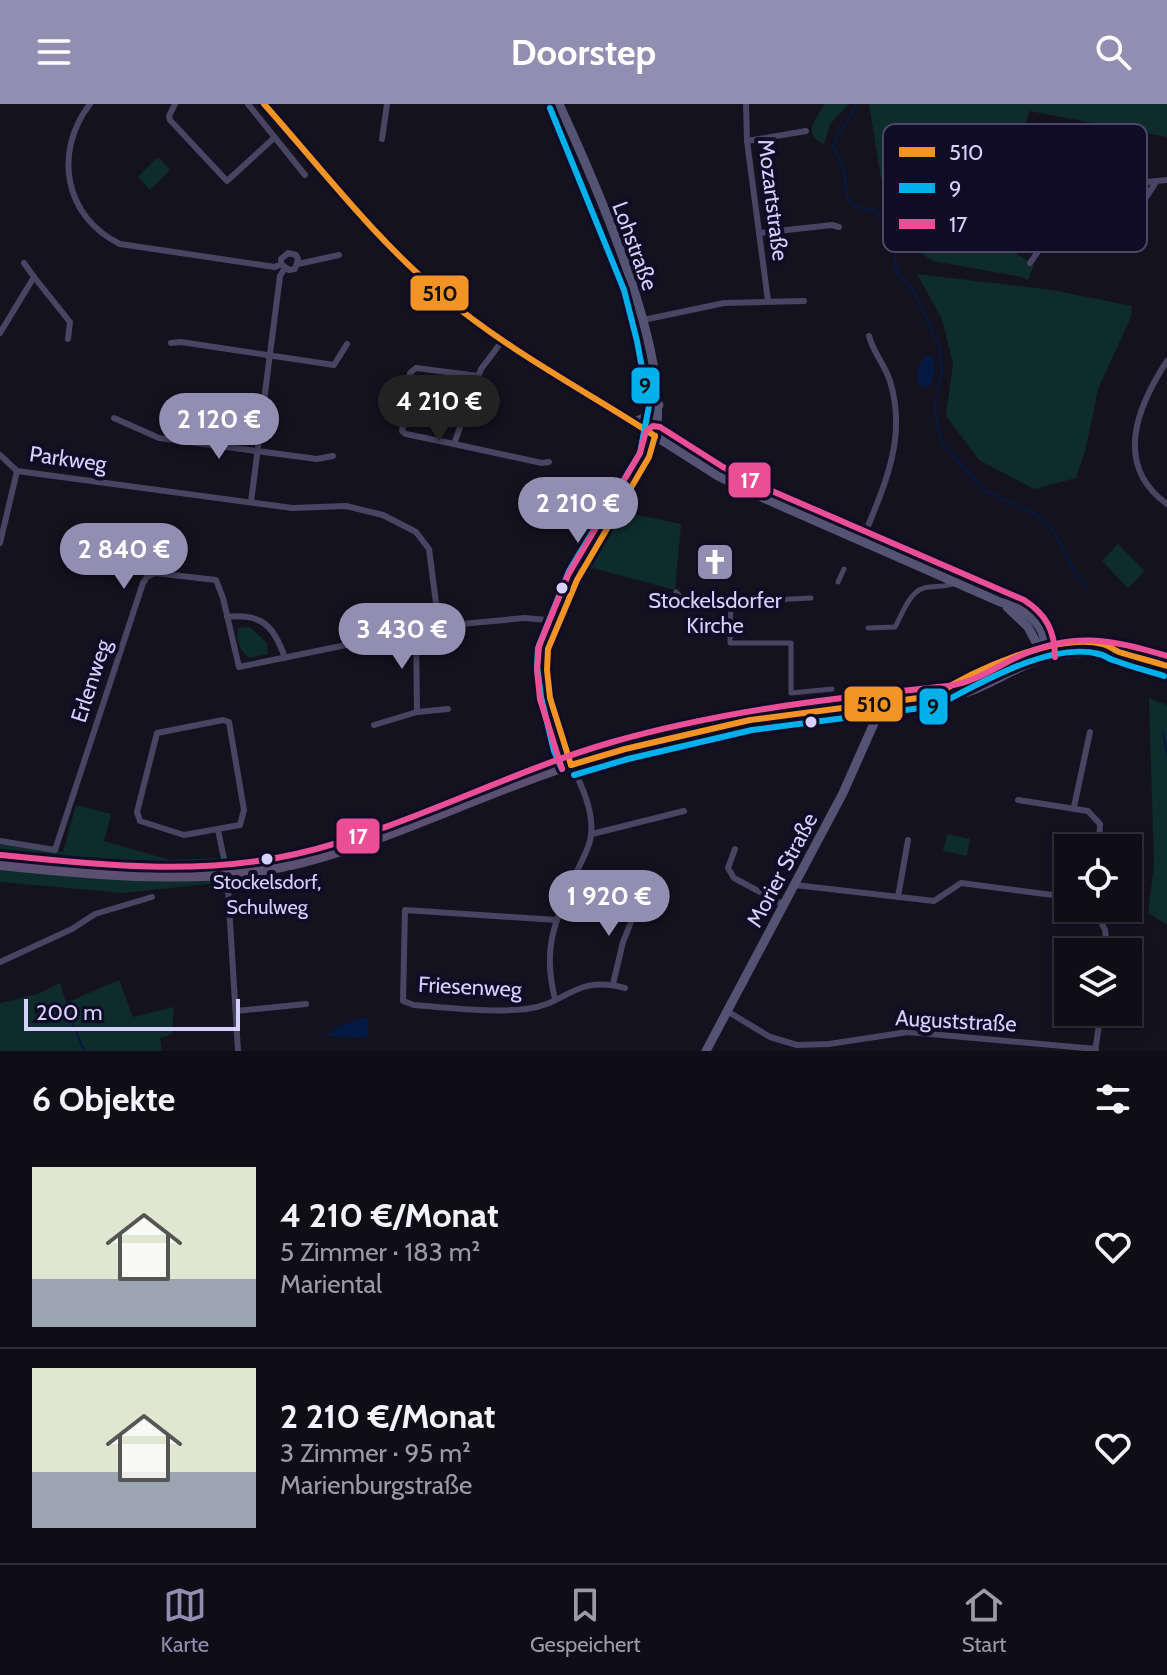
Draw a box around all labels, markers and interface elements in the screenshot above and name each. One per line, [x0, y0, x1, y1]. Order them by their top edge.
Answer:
icon: menu [32, 30, 76, 74]
text: Doorstep [511, 30, 656, 74]
icon: search [1091, 30, 1135, 74]
legend [883, 124, 1147, 252]
street label: Mozartstraße [752, 138, 794, 262]
text: 510 [949, 139, 983, 166]
text: 9 [949, 175, 962, 202]
street label: Lohstraße [606, 198, 664, 294]
text: 17 [949, 211, 967, 238]
line badge: 510 [409, 274, 470, 312]
text: 510 [422, 280, 458, 307]
line badge: 9 [630, 366, 661, 405]
text: 9 [639, 372, 651, 399]
pin: 4 210 € [365, 375, 513, 443]
text: 4 210 € [396, 385, 482, 417]
pin: 2 120 € [145, 393, 293, 461]
text: 2 120 € [177, 403, 261, 435]
street label: Parkweg [28, 440, 109, 478]
line badge: 17 [727, 461, 772, 499]
text: 17 [740, 467, 760, 494]
pin: 2 210 € [504, 477, 652, 545]
text: 2 210 € [536, 487, 620, 519]
pin: 2 840 € [50, 523, 198, 591]
text: 2 840 € [78, 533, 170, 565]
church icon: Stockelsdorfer Kirche [694, 541, 736, 583]
unlabelled marker [554, 580, 570, 596]
place label: Stockelsdorfer Kirche [648, 587, 782, 639]
pin: 3 430 € [328, 603, 476, 671]
text: 3 430 € [357, 613, 447, 645]
street label: Erlenweg [65, 635, 117, 726]
line badge: 510 [843, 685, 904, 723]
line badge: 9 [918, 687, 949, 726]
text: 510 [856, 691, 892, 718]
text: 9 [927, 693, 939, 720]
unlabelled marker [803, 714, 819, 730]
street label: Morier Straße [741, 808, 823, 932]
line badge: 17 [335, 817, 381, 855]
text: 17 [348, 823, 368, 850]
map controls [1054, 834, 1142, 1026]
button: locate [1054, 834, 1142, 922]
marker: Stockelsdorf, Schulweg [259, 851, 275, 867]
place label: Stockelsdorf, Schulweg [213, 870, 321, 919]
pin: 1 920 € [535, 870, 683, 938]
text: 1 920 € [567, 880, 651, 912]
button: layers [1054, 938, 1142, 1026]
street label: Friesenweg [417, 971, 524, 1003]
scale bar [24, 995, 240, 1031]
text: 200 m [36, 999, 102, 1026]
street label: Auguststraße [895, 1004, 1017, 1038]
icon: filters [1091, 1077, 1135, 1121]
text: 6 Objekte [32, 1078, 175, 1120]
text: 4 210 €/Monat [280, 1194, 499, 1236]
icon: home [96, 1199, 192, 1295]
icon: heart [1091, 1225, 1135, 1269]
text: 5 Zimmer · 183 m² [280, 1236, 480, 1268]
text: Mariental [280, 1268, 382, 1300]
text: 2 210 €/Monat [280, 1395, 496, 1437]
icon: home [96, 1400, 192, 1496]
icon: heart [1091, 1426, 1135, 1470]
text: 3 Zimmer · 95 m² [280, 1437, 471, 1469]
text: Marienburgstraße [280, 1469, 472, 1501]
tab: Karte [160, 1583, 209, 1658]
tab: Gespeichert [530, 1583, 641, 1658]
tab: Start [962, 1583, 1007, 1658]

